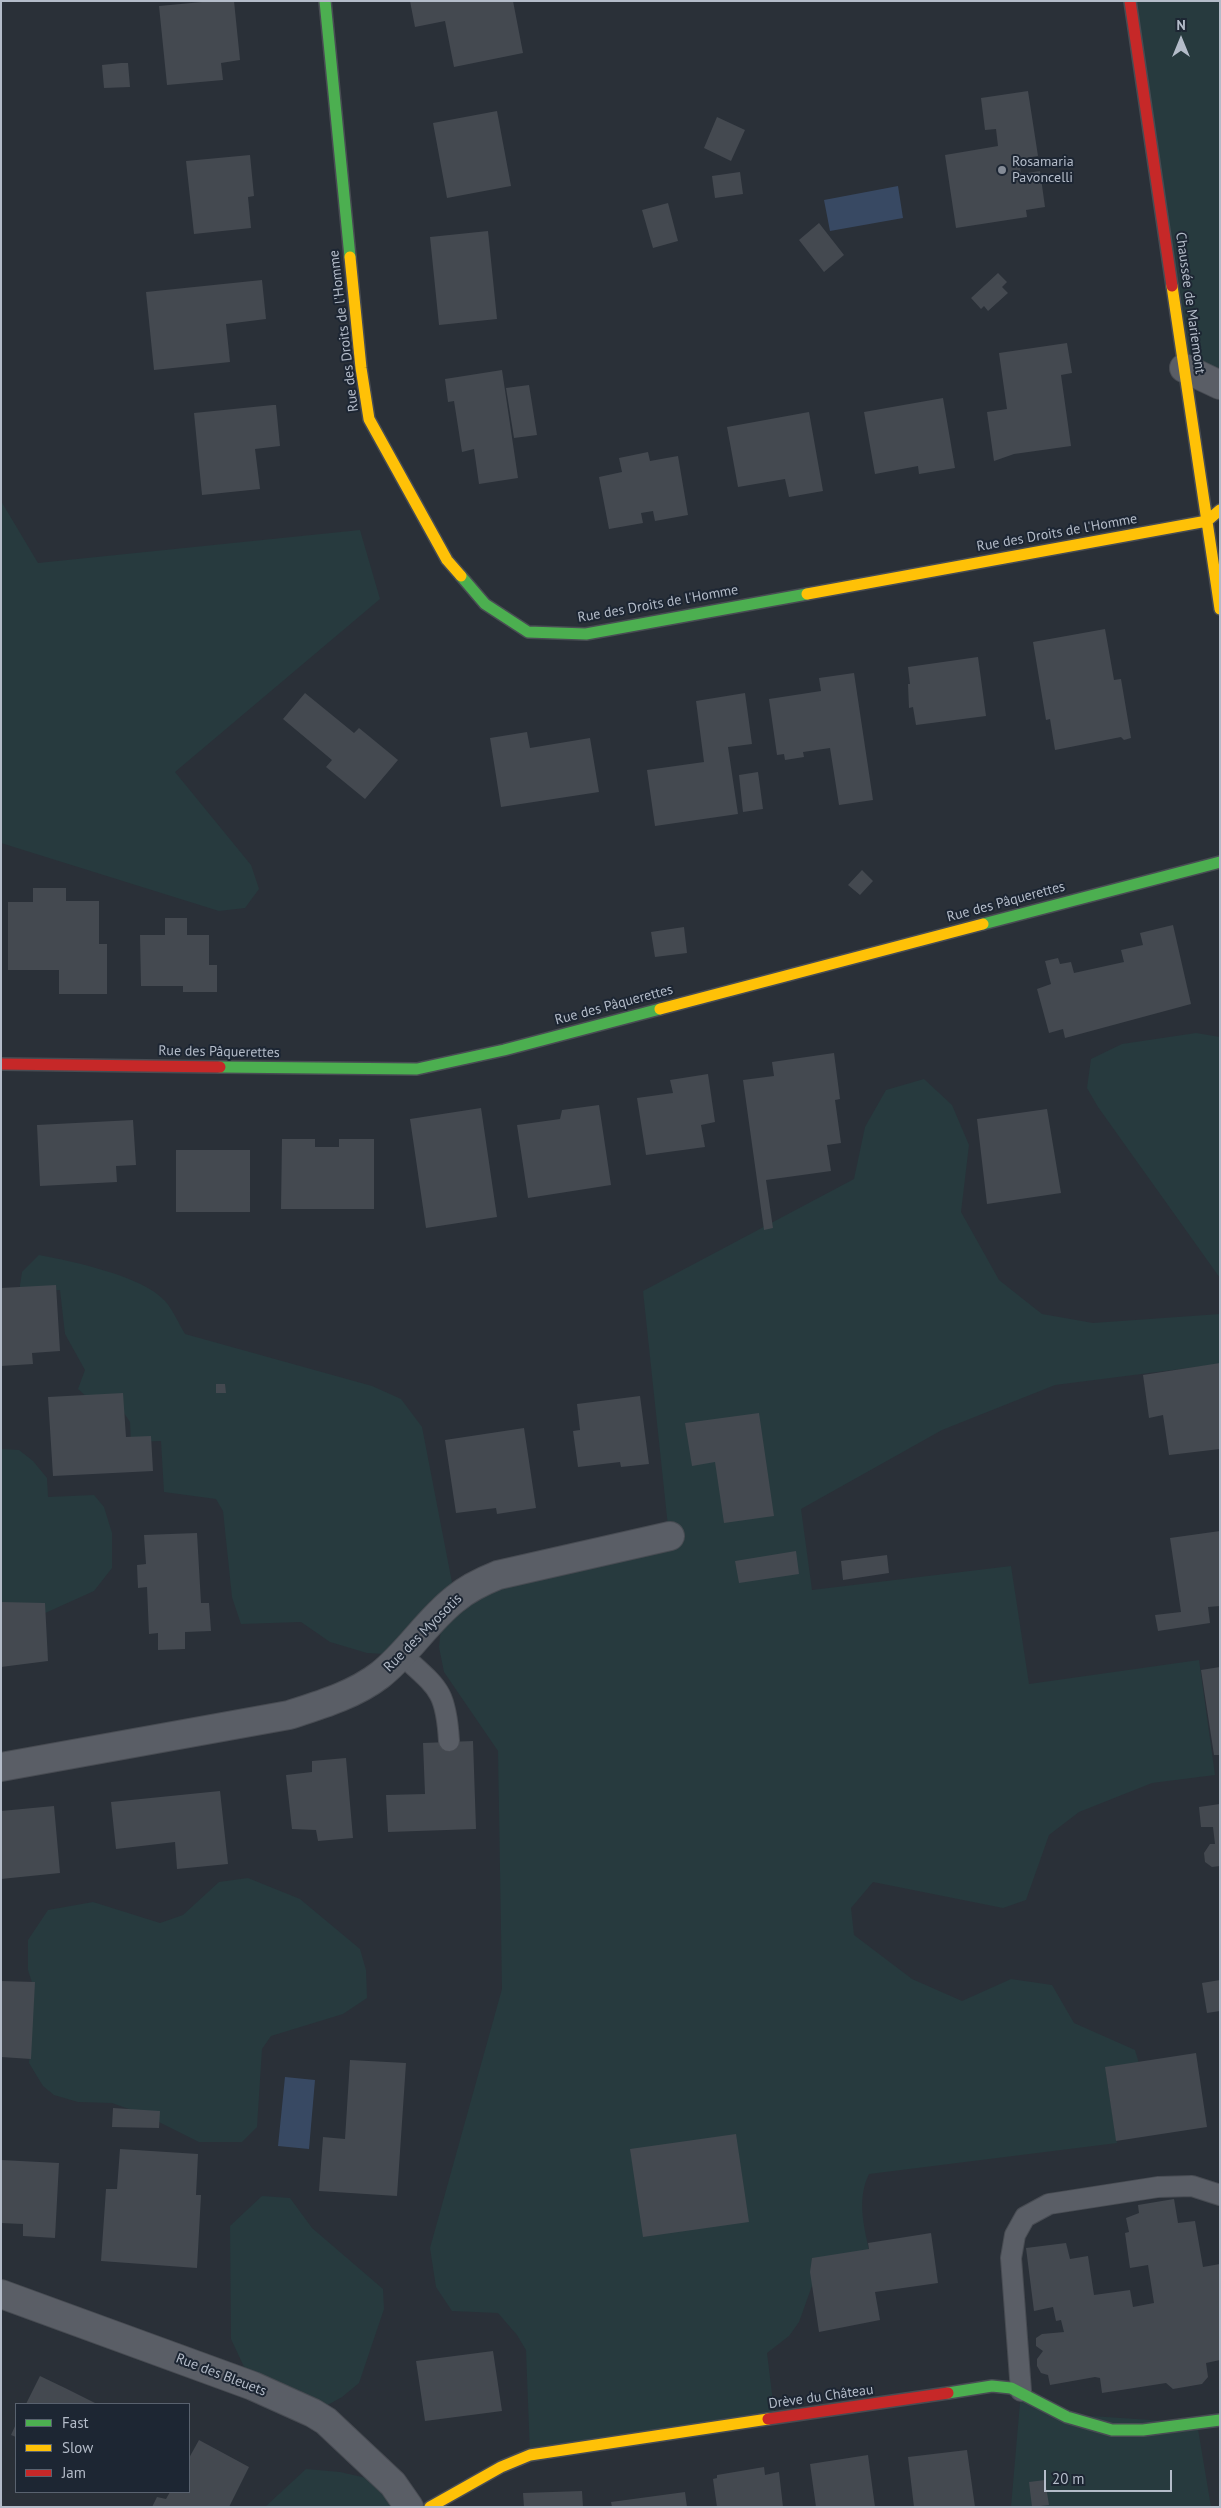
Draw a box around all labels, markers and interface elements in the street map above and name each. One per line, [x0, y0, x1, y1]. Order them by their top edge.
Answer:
north arrow [1156, 15, 1206, 65]
text: N [1176, 16, 1186, 34]
place label: Rosamaria Pavoncelli [1012, 154, 1074, 186]
marker: Rosamaria Pavoncelli [996, 164, 1008, 176]
street label: Chaussée de Mariemont [1172, 231, 1208, 375]
street label: Rue des Droits de l'Homme [326, 249, 362, 413]
street label: Rue des Droits de l'Homme [975, 511, 1139, 555]
street label: Rue des Droits de l'Homme [576, 582, 740, 626]
street label: Rue des Pâquerettes [945, 878, 1067, 926]
street label: Rue des Pâquerettes [553, 981, 675, 1029]
street label: Rue des Pâquerettes [158, 1043, 280, 1061]
street label: Rue des Myosotis [380, 1590, 466, 1676]
street label: Rue des Bleuets [173, 2350, 269, 2400]
street label: Drève du Château [767, 2381, 875, 2413]
legend [15, 2403, 190, 2493]
text: Fast [62, 2413, 89, 2432]
text: Slow [62, 2438, 93, 2457]
scale bar [1046, 2460, 1174, 2492]
text: Jam [62, 2463, 86, 2482]
text: 20 m [1052, 2469, 1085, 2488]

